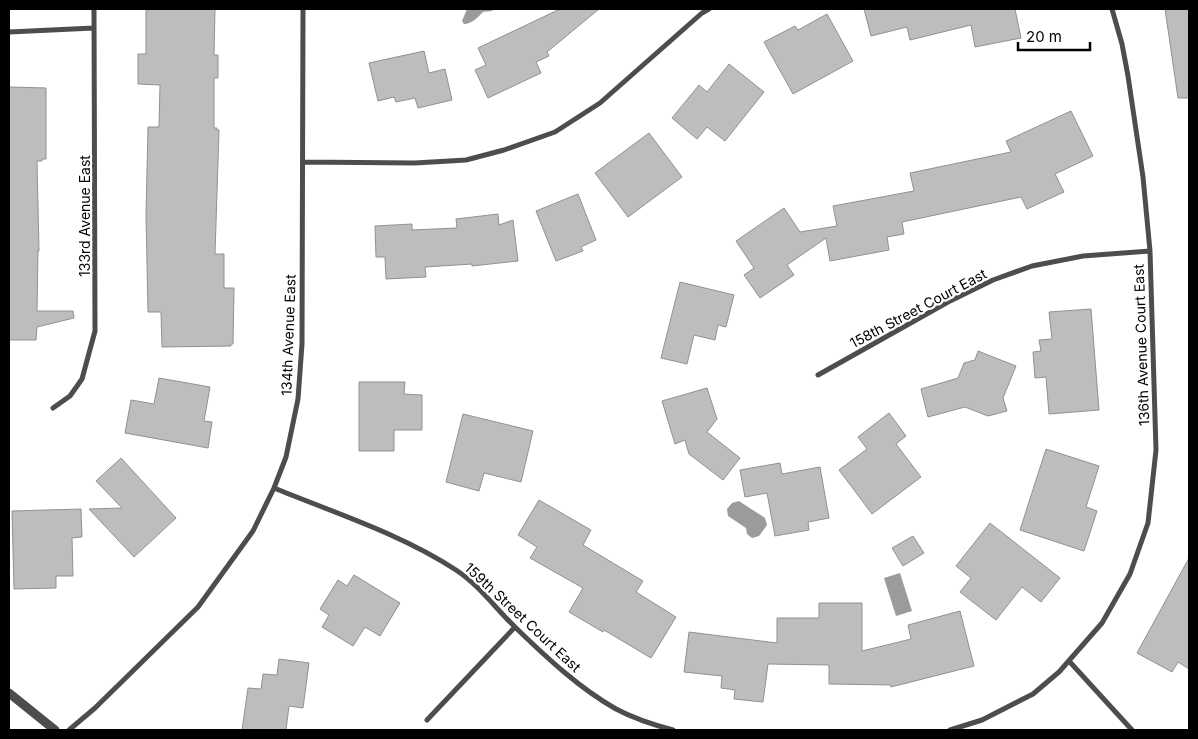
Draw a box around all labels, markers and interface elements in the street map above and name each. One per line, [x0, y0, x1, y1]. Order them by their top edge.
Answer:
scale bar [1018, 20, 1090, 52]
text: 20 m [1026, 27, 1062, 46]
street label: 133rd Avenue East [76, 155, 93, 277]
street label: 136th Avenue Court East [1130, 263, 1152, 426]
street label: 158th Street Court East [847, 265, 990, 351]
street label: 134th Avenue East [277, 274, 299, 396]
street label: 159th Street Court East [461, 559, 585, 675]

